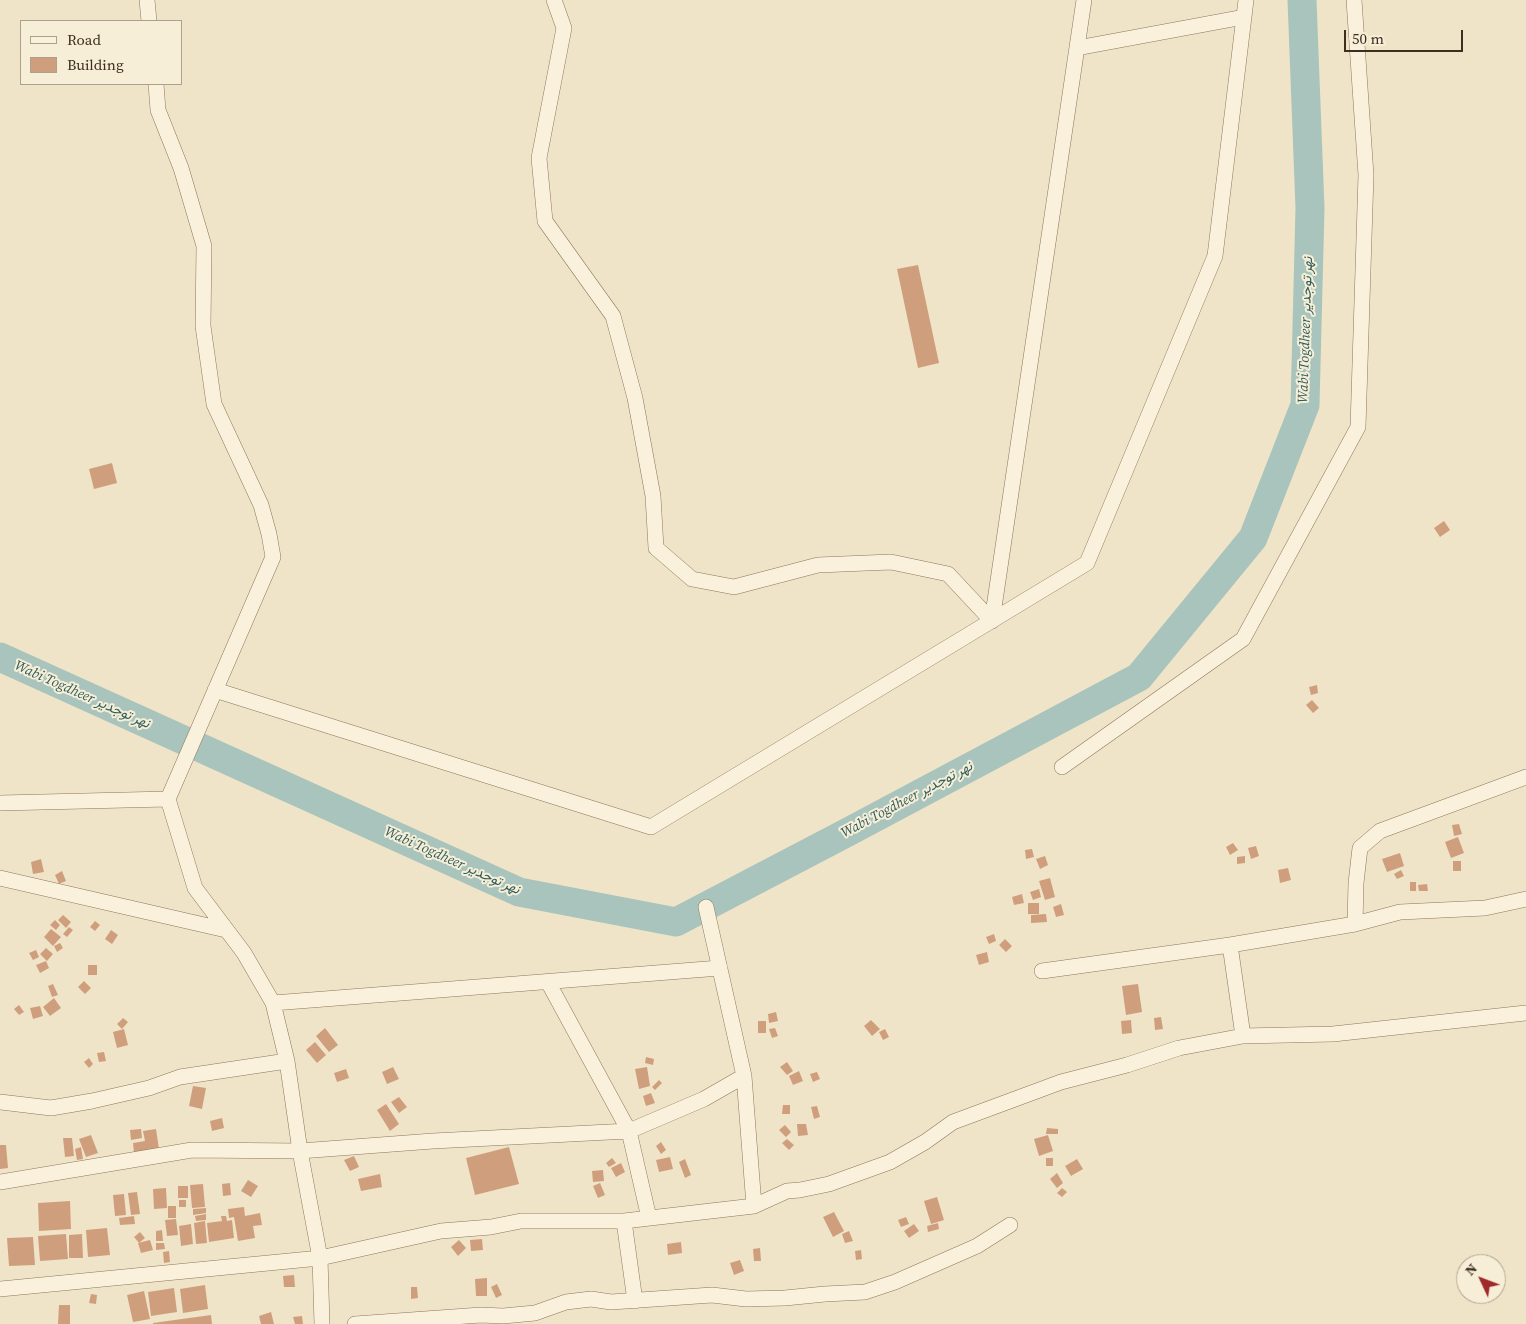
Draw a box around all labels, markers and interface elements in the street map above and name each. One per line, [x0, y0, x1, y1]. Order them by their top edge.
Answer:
legend [20, 20, 182, 85]
scale bar [1346, 20, 1465, 52]
text: 50 m [1352, 28, 1384, 49]
text: Road [67, 29, 101, 50]
text: Building [67, 54, 124, 75]
water label: Wabi Togdheer نهر توجدير [1295, 257, 1317, 403]
water label: Wabi Togdheer نهر توجدير [12, 658, 152, 732]
water label: Wabi Togdheer نهر توجدير [838, 758, 976, 842]
water label: Wabi Togdheer نهر توجدير [382, 824, 522, 898]
north arrow [1456, 1254, 1506, 1304]
text: N [1460, 1259, 1482, 1280]

